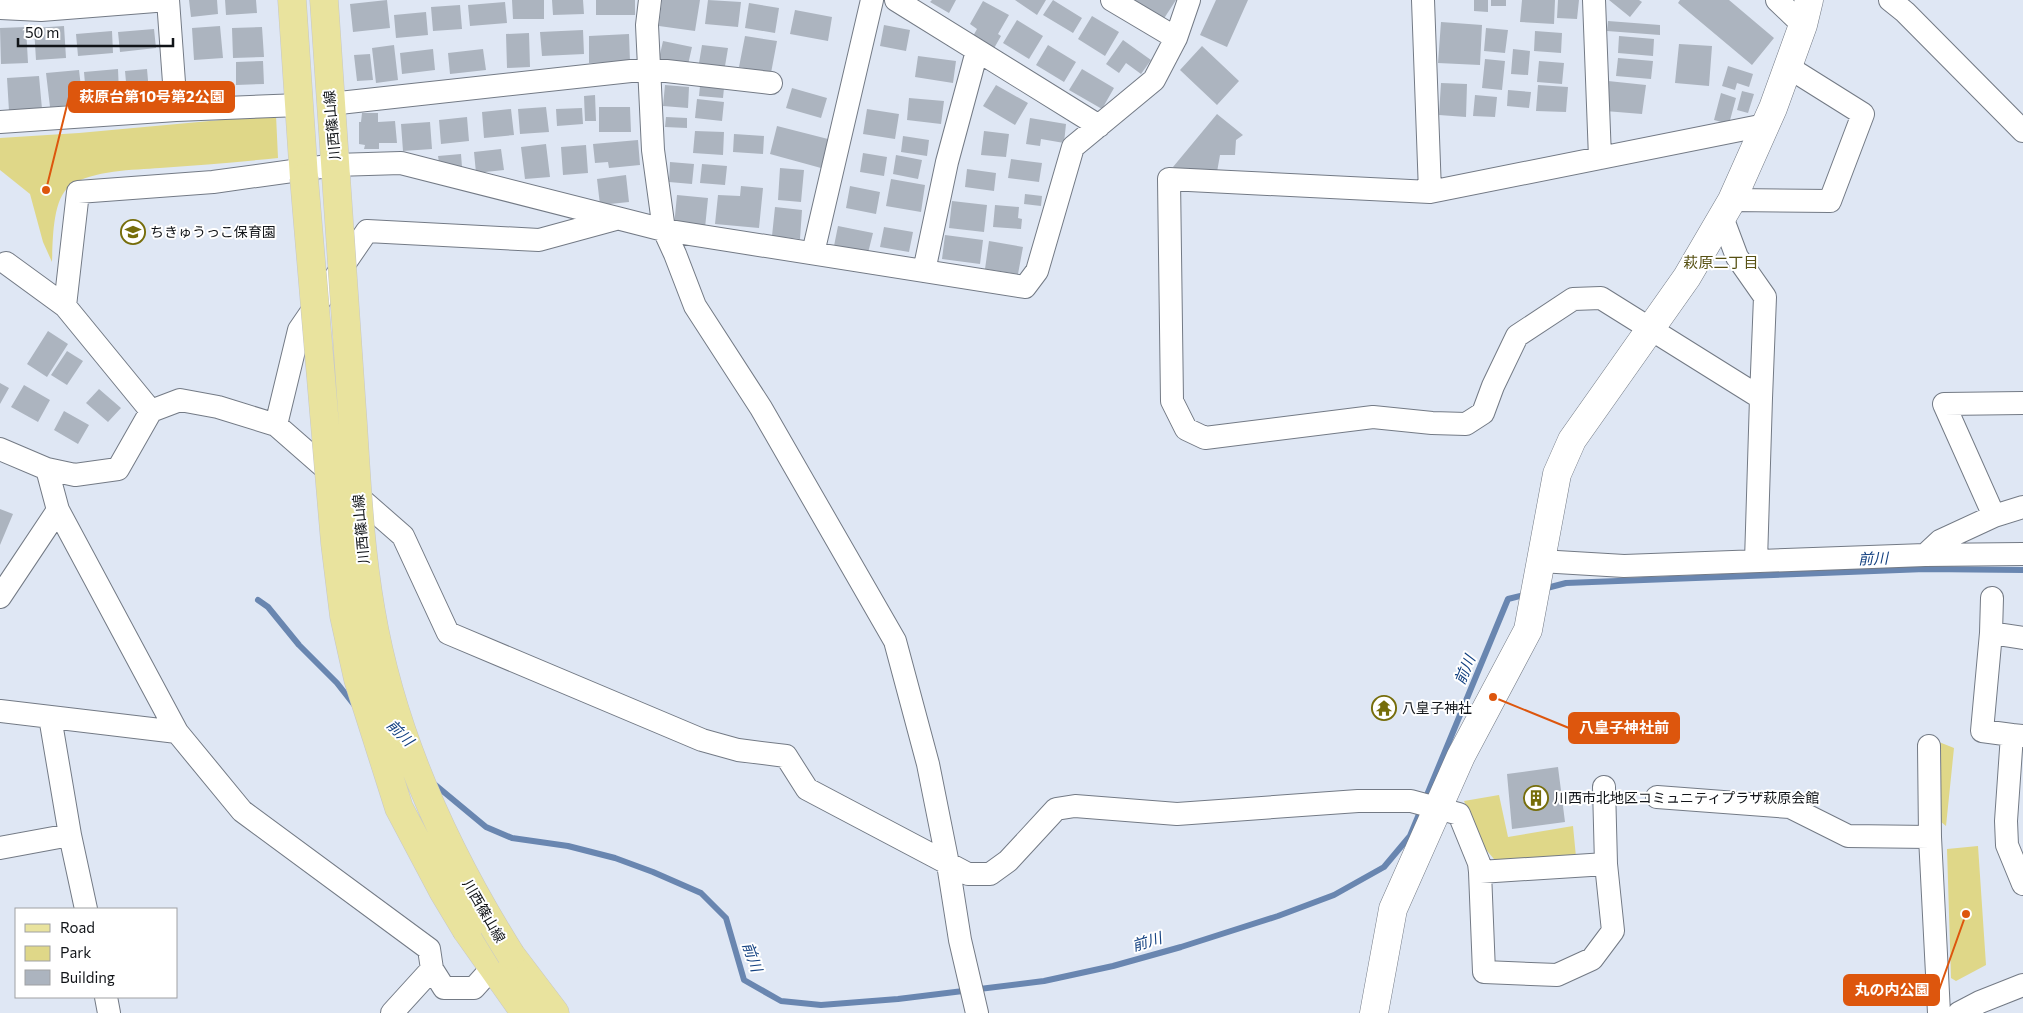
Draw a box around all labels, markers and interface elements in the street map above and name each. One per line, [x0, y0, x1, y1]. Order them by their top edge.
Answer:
scale bar [18, 15, 172, 47]
text: 50 m [25, 23, 59, 41]
callout: 萩原台第10号第2公園 [69, 82, 234, 112]
text: 萩原台第10号第2公園 [79, 87, 225, 105]
street label: 川西篠山線 [320, 89, 343, 161]
school or university icon: ちきゅうっこ保育園 [120, 219, 146, 245]
place label: ちきゅうっこ保育園 [150, 223, 276, 240]
district label: 萩原二丁目 [1683, 253, 1759, 271]
street label: 川西篠山線 [349, 493, 372, 565]
water label: 前川 [1858, 548, 1890, 568]
water label: 前川 [1450, 650, 1479, 687]
temple icon: 八皇子神社 [1371, 695, 1397, 721]
place label: 八皇子神社 [1402, 699, 1472, 716]
callout: 八皇子神社前 [1569, 713, 1679, 743]
water label: 前川 [384, 715, 419, 751]
text: 八皇子神社前 [1579, 718, 1669, 736]
building icon: 川西市北地区コミュニティプラザ萩原会館 [1523, 785, 1549, 811]
place label: 川西市北地区コミュニティプラザ萩原会館 [1554, 789, 1819, 806]
street label: 川西篠山線 [460, 876, 509, 945]
legend [15, 908, 178, 998]
text: Road [60, 918, 95, 936]
water label: 前川 [1130, 927, 1166, 954]
water label: 前川 [739, 939, 767, 976]
text: Park [60, 943, 91, 961]
text: Building [60, 968, 115, 986]
callout: 丸の内公園 [1844, 975, 1939, 1005]
text: 丸の内公園 [1854, 980, 1930, 998]

